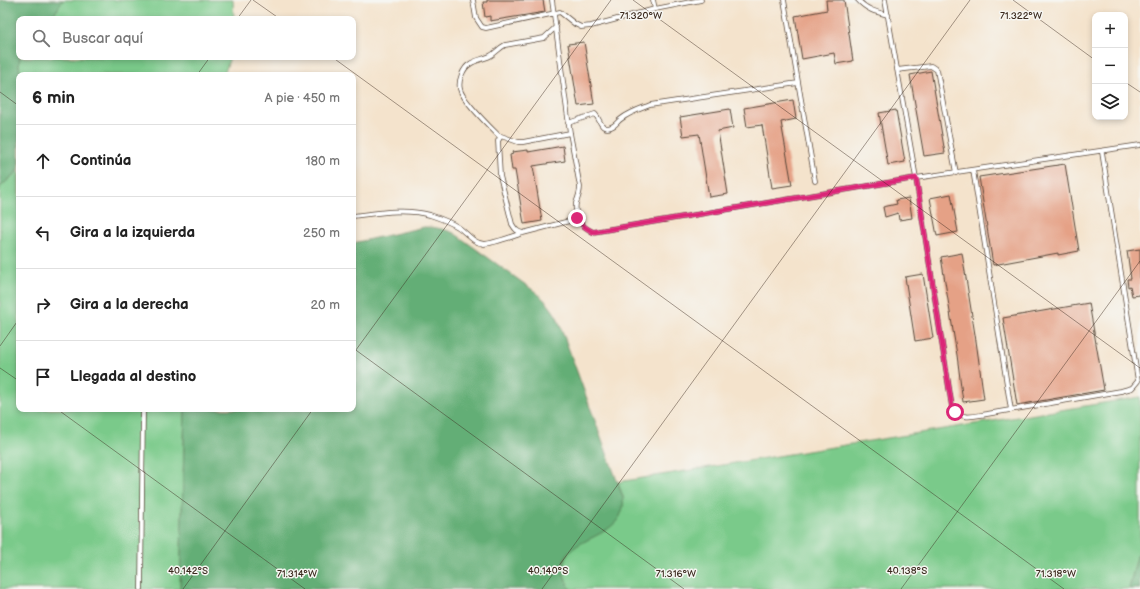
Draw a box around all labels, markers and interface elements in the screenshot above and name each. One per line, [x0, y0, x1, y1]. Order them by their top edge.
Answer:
text: 71.320°W [620, 10, 662, 22]
text: 71.322°W [1000, 10, 1042, 22]
map controls [1092, 12, 1128, 120]
button: + [1092, 12, 1128, 48]
search box [16, 16, 356, 60]
icon: search [30, 27, 52, 49]
text: Buscar aquí [62, 29, 143, 48]
button: − [1092, 48, 1128, 84]
button: layers [1092, 84, 1128, 120]
text: 6 min [32, 88, 75, 108]
text: A pie · 450 m [264, 90, 340, 106]
icon: ahead [32, 150, 54, 172]
text: Continúa [70, 151, 131, 170]
text: 180 m [305, 153, 340, 169]
route end [568, 209, 586, 227]
icon: left [32, 222, 54, 244]
text: Gira a la izquierda [70, 223, 195, 242]
text: 250 m [303, 225, 340, 241]
icon: right [32, 294, 54, 316]
text: Gira a la derecha [70, 295, 189, 314]
text: 20 m [310, 297, 340, 313]
icon: arrive [32, 366, 54, 388]
text: Llegada al destino [70, 367, 196, 386]
route start [946, 403, 964, 421]
text: 40.142°S [168, 565, 208, 577]
text: 40.140°S [528, 565, 568, 577]
text: 40.138°S [887, 565, 927, 577]
text: 71.314°W [277, 568, 317, 580]
text: 71.316°W [656, 568, 696, 580]
text: 71.318°W [1036, 568, 1076, 580]

